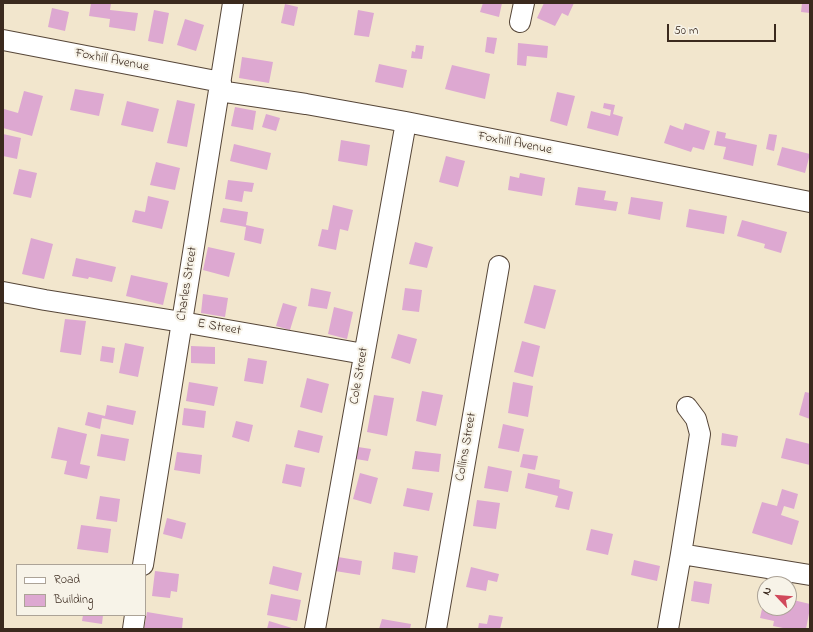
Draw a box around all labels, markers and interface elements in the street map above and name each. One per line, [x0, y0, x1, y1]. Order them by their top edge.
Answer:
scale bar [669, 16, 778, 42]
text: 50 m [674, 22, 698, 40]
street label: Foxhill Avenue [74, 46, 150, 76]
street label: Foxhill Avenue [477, 129, 553, 159]
street label: Charles Street [174, 246, 202, 322]
street label: E Street [196, 317, 242, 339]
street label: Cole Street [347, 346, 373, 406]
street label: Collins Street [453, 412, 481, 482]
legend [16, 564, 146, 616]
text: Road [54, 571, 80, 589]
north arrow [757, 576, 797, 616]
text: N [758, 584, 776, 598]
text: Building [54, 591, 93, 609]

